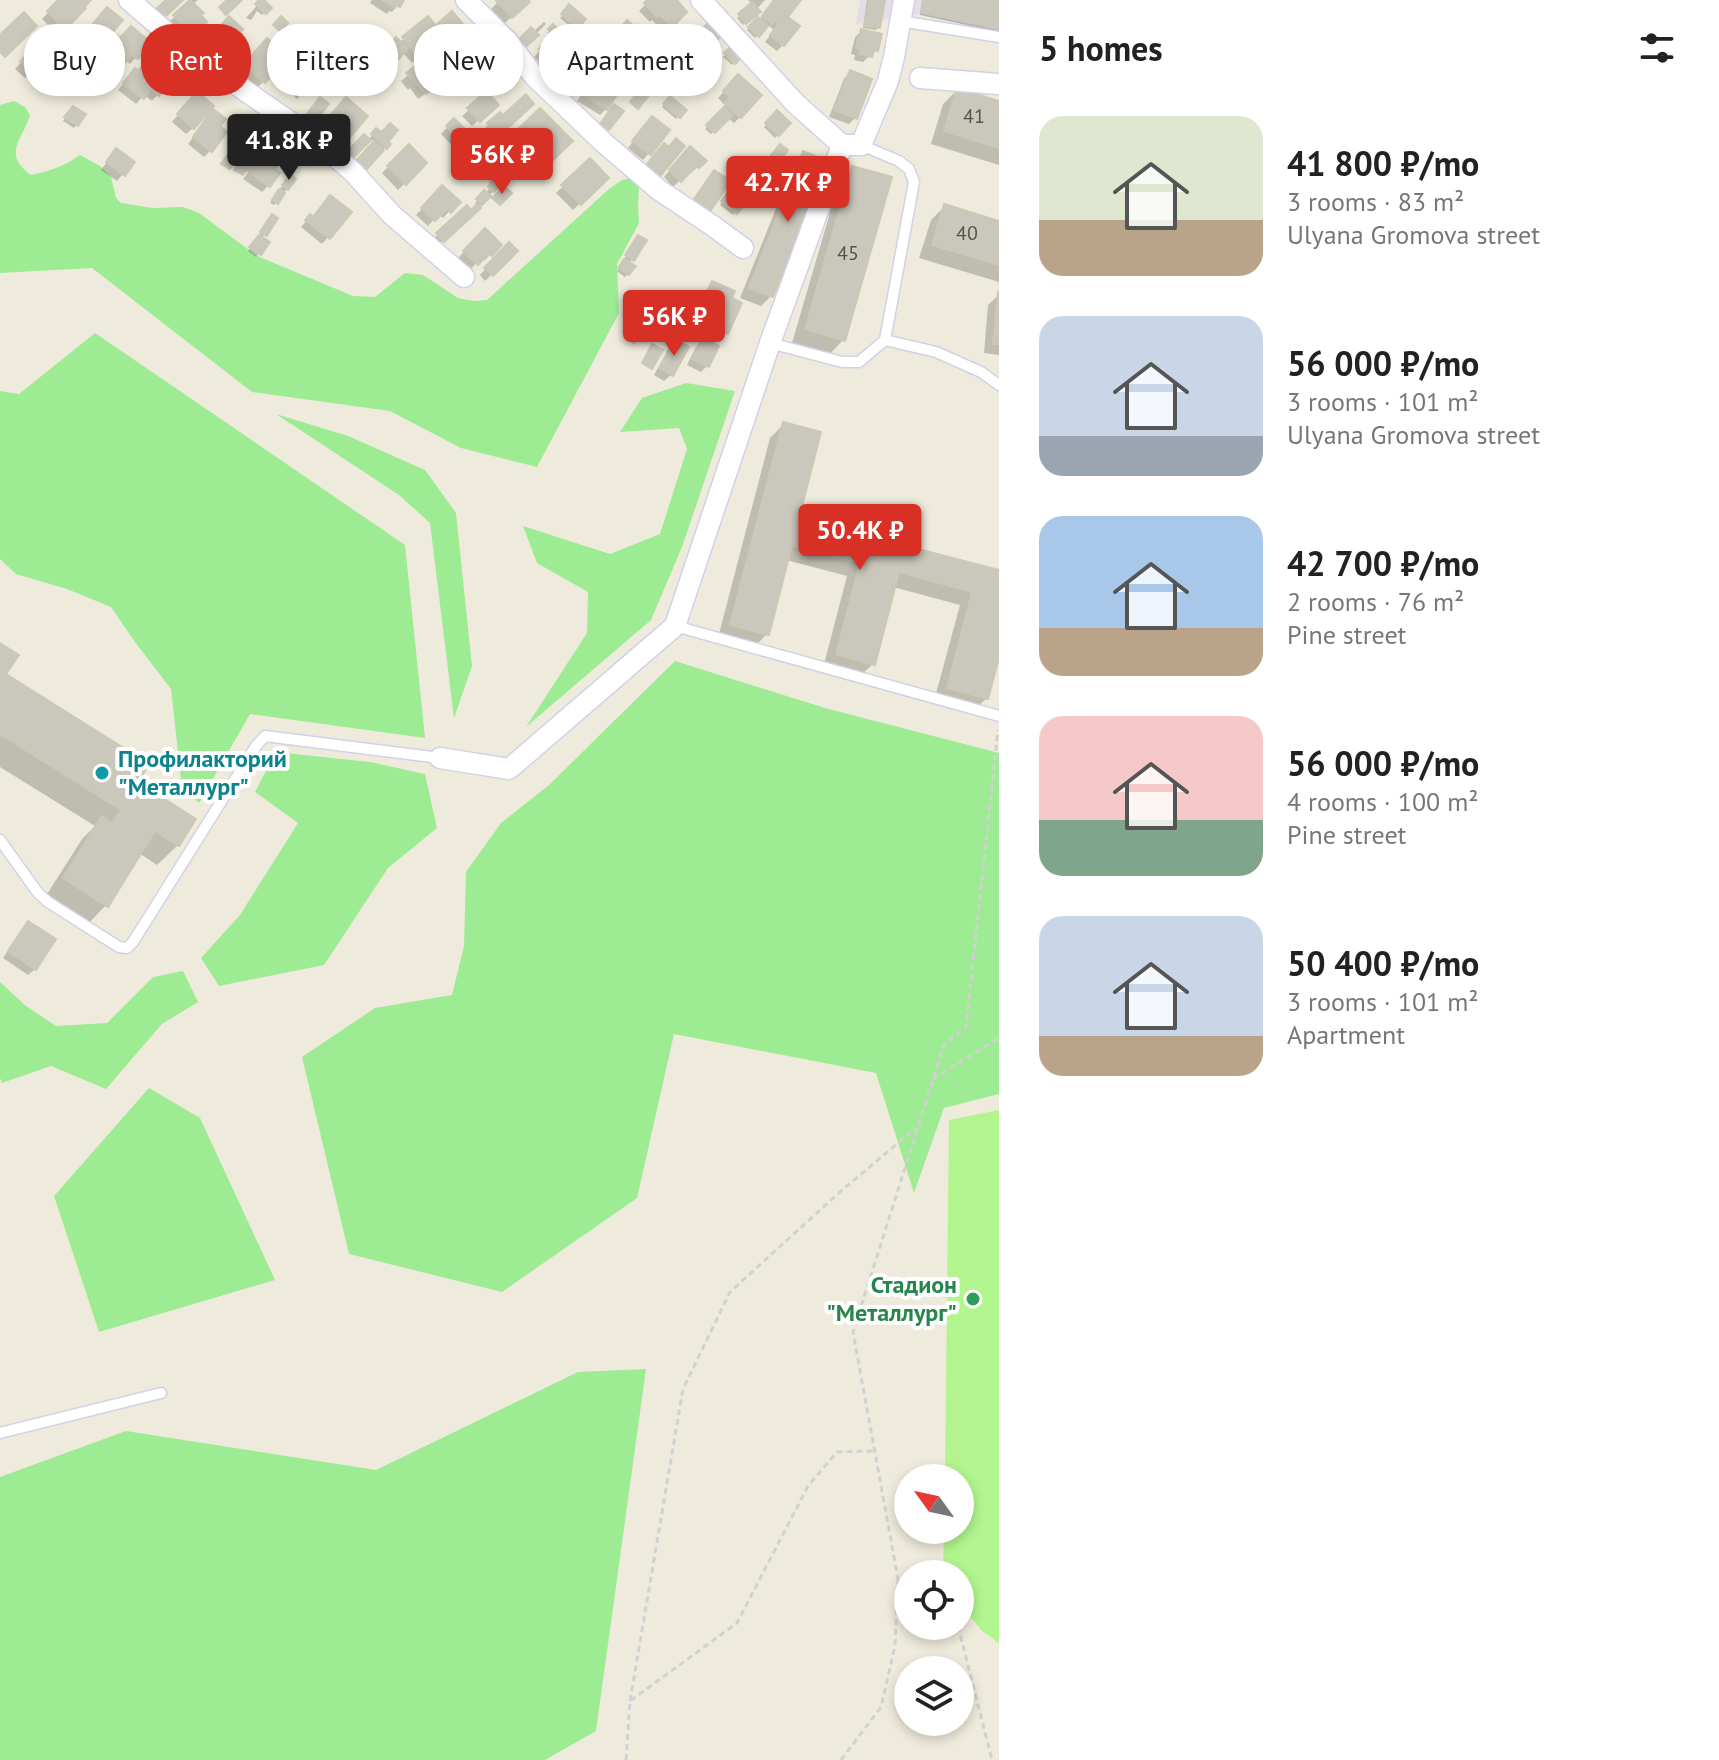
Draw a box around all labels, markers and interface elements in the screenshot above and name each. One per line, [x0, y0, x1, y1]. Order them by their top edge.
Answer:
chip: Buy [24, 24, 125, 96]
chip: Rent [141, 24, 251, 96]
chip: Filters [267, 24, 398, 96]
chip: New [414, 24, 523, 96]
chip: Apartment [539, 24, 722, 96]
text: 5 homes [1039, 26, 1163, 70]
icon: filters [1635, 26, 1679, 70]
house number: 41 [963, 103, 985, 129]
pin: 41.8K ₽ [215, 114, 363, 182]
text: 41.8K ₽ [245, 123, 333, 156]
pin: 56K ₽ [446, 128, 558, 196]
text: 56K ₽ [469, 137, 535, 170]
text: 41 800 ₽/mo [1287, 141, 1479, 185]
icon: home [1103, 148, 1199, 244]
pin: 42.7K ₽ [714, 156, 862, 224]
text: 42.7K ₽ [744, 165, 832, 198]
text: 3 rooms · 83 m² [1287, 185, 1464, 218]
text: Ulyana Gromova street [1287, 218, 1540, 251]
house number: 40 [956, 220, 978, 246]
house number: 45 [837, 240, 859, 266]
pin: 56K ₽ [618, 290, 730, 358]
text: 56K ₽ [641, 299, 707, 332]
text: 56 000 ₽/mo [1287, 341, 1479, 385]
icon: home [1103, 348, 1199, 444]
text: 3 rooms · 101 m² [1287, 385, 1479, 418]
text: Ulyana Gromova street [1287, 418, 1540, 451]
pin: 50.4K ₽ [786, 504, 934, 572]
text: 50.4K ₽ [816, 513, 904, 546]
text: 42 700 ₽/mo [1287, 541, 1479, 585]
icon: home [1103, 548, 1199, 644]
text: 2 rooms · 76 m² [1287, 585, 1464, 618]
text: Pine street [1287, 618, 1406, 651]
text: 56 000 ₽/mo [1287, 741, 1479, 785]
place label: Профилакторий "Металлург" [118, 743, 287, 802]
icon: home [1103, 748, 1199, 844]
marker: Профилакторий "Металлург" [93, 764, 111, 782]
text: 4 rooms · 100 m² [1287, 785, 1479, 818]
text: Pine street [1287, 818, 1406, 851]
text: 50 400 ₽/mo [1287, 941, 1479, 985]
icon: home [1103, 948, 1199, 1044]
text: 3 rooms · 101 m² [1287, 985, 1479, 1018]
text: Apartment [1287, 1018, 1405, 1051]
place label: Стадион "Металлург" [826, 1269, 957, 1328]
marker: Стадион "Металлург" [964, 1290, 982, 1308]
north arrow [894, 1464, 974, 1544]
map controls [894, 1464, 974, 1736]
button: locate [894, 1560, 974, 1640]
button: layers [894, 1656, 974, 1736]

